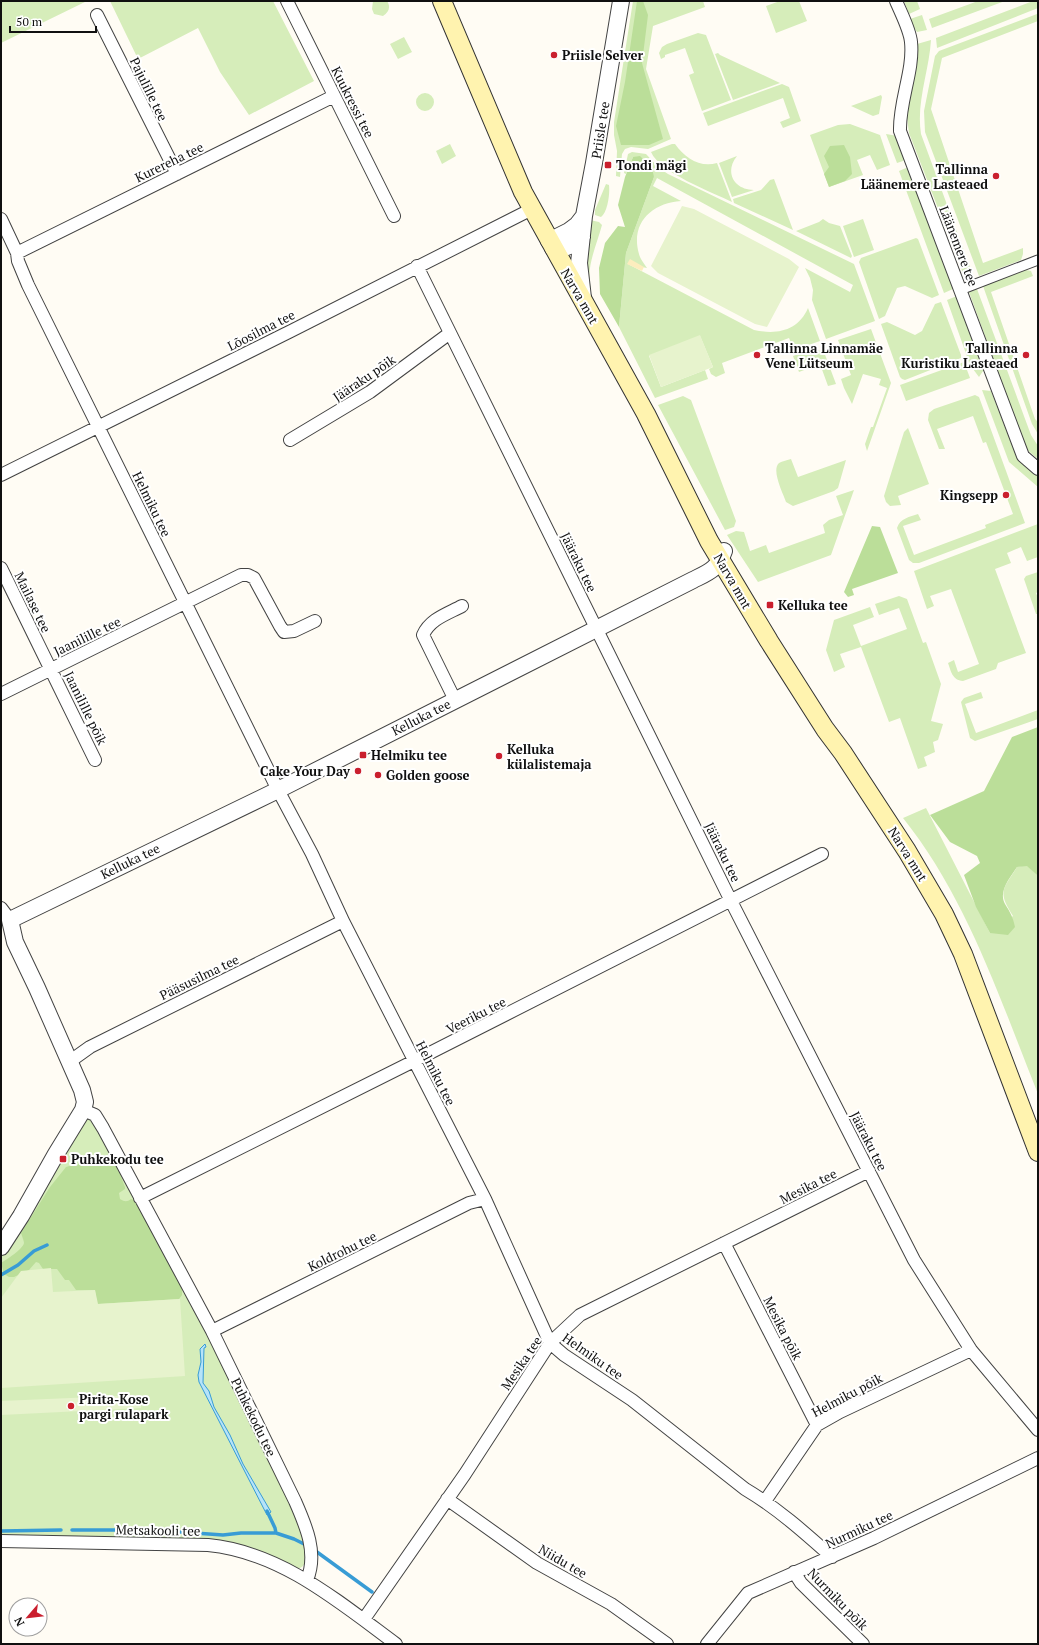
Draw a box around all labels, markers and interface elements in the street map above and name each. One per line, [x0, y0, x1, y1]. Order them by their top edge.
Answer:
scale bar [10, 8, 96, 34]
text: 50 m [16, 14, 43, 29]
place label: Priisle Selver [562, 46, 644, 64]
marker: Priisle Selver [549, 50, 559, 60]
street label: Pajulille tee [126, 54, 172, 124]
street label: Kuukressi tee [327, 63, 379, 141]
street label: Priisle tee [587, 100, 613, 160]
street label: Kurereha tee [132, 138, 206, 186]
place label: Tondi mägi [616, 156, 687, 174]
marker: Tondi mägi [603, 160, 613, 170]
place label: Tallinna Läänemere Lasteaed [861, 160, 989, 193]
marker: Tallinna Läänemere Lasteaed [991, 171, 1001, 181]
street label: Läänemere tee [935, 203, 983, 289]
street label: Narva mnt [557, 265, 603, 327]
street label: Lõosilma tee [224, 305, 298, 355]
place label: Tallinna Linnamäe Vene Lütseum [765, 339, 883, 372]
place label: Tallinna Kuristiku Lasteaed [901, 339, 1019, 372]
street label: Jääraku põik [329, 350, 399, 405]
marker: Tallinna Linnamäe Vene Lütseum [752, 350, 762, 360]
marker: Tallinna Kuristiku Lasteaed [1021, 350, 1031, 360]
street label: Helmiku tee [129, 468, 175, 540]
place label: Kingsepp [940, 486, 998, 504]
marker: Kingsepp [1001, 490, 1011, 500]
street label: Jääraku tee [557, 529, 601, 595]
street label: Narva mnt [710, 550, 756, 612]
street label: Mailase tee [11, 569, 55, 635]
place label: Kelluka tee [778, 596, 848, 614]
marker: Kelluka tee [765, 600, 775, 610]
street label: Jaanilille tee [50, 612, 124, 660]
street label: Jaanilille põik [60, 668, 112, 748]
street label: Kelluka tee [388, 694, 454, 740]
place label: Kelluka külalistemaja [507, 740, 592, 773]
place label: Helmiku tee [371, 746, 447, 764]
marker: Helmiku tee [358, 750, 368, 760]
marker: Kelluka külalistemaja [494, 751, 504, 761]
place label: Cake Your Day [260, 762, 351, 780]
marker: Cake Your Day [353, 766, 363, 776]
place label: Golden goose [386, 766, 470, 784]
marker: Golden goose [373, 770, 383, 780]
street label: Jääraku tee [701, 819, 745, 885]
street label: Narva mnt [884, 823, 932, 885]
street label: Kelluka tee [97, 839, 163, 883]
street label: Pääsusilma tee [156, 950, 242, 1004]
street label: Veeriku tee [443, 992, 509, 1038]
street label: Helmiku tee [412, 1038, 460, 1108]
street label: Jääraku tee [846, 1108, 892, 1174]
place label: Puhkekodu tee [71, 1150, 164, 1168]
marker: Puhkekodu tee [58, 1154, 68, 1164]
street label: Mesika tee [776, 1164, 840, 1208]
street label: Koldrohu tee [305, 1227, 379, 1275]
street label: Mesika põik [759, 1293, 807, 1363]
street label: Helmiku tee [559, 1328, 627, 1384]
street label: Mesika tee [496, 1332, 546, 1394]
street label: Helmiku põik [809, 1369, 886, 1421]
street label: Puhkekodu tee [227, 1375, 281, 1459]
place label: Pirita-Kose pargi rulapark [79, 1390, 169, 1423]
marker: Pirita-Kose pargi rulapark [66, 1401, 76, 1411]
street label: Nurmiku tee [822, 1506, 896, 1552]
street label: Metsakooli tee [116, 1520, 200, 1540]
street label: Niidu tee [536, 1540, 590, 1582]
street label: Nurmiku põik [804, 1564, 872, 1634]
north arrow [8, 1597, 48, 1637]
text: N [11, 1614, 27, 1629]

